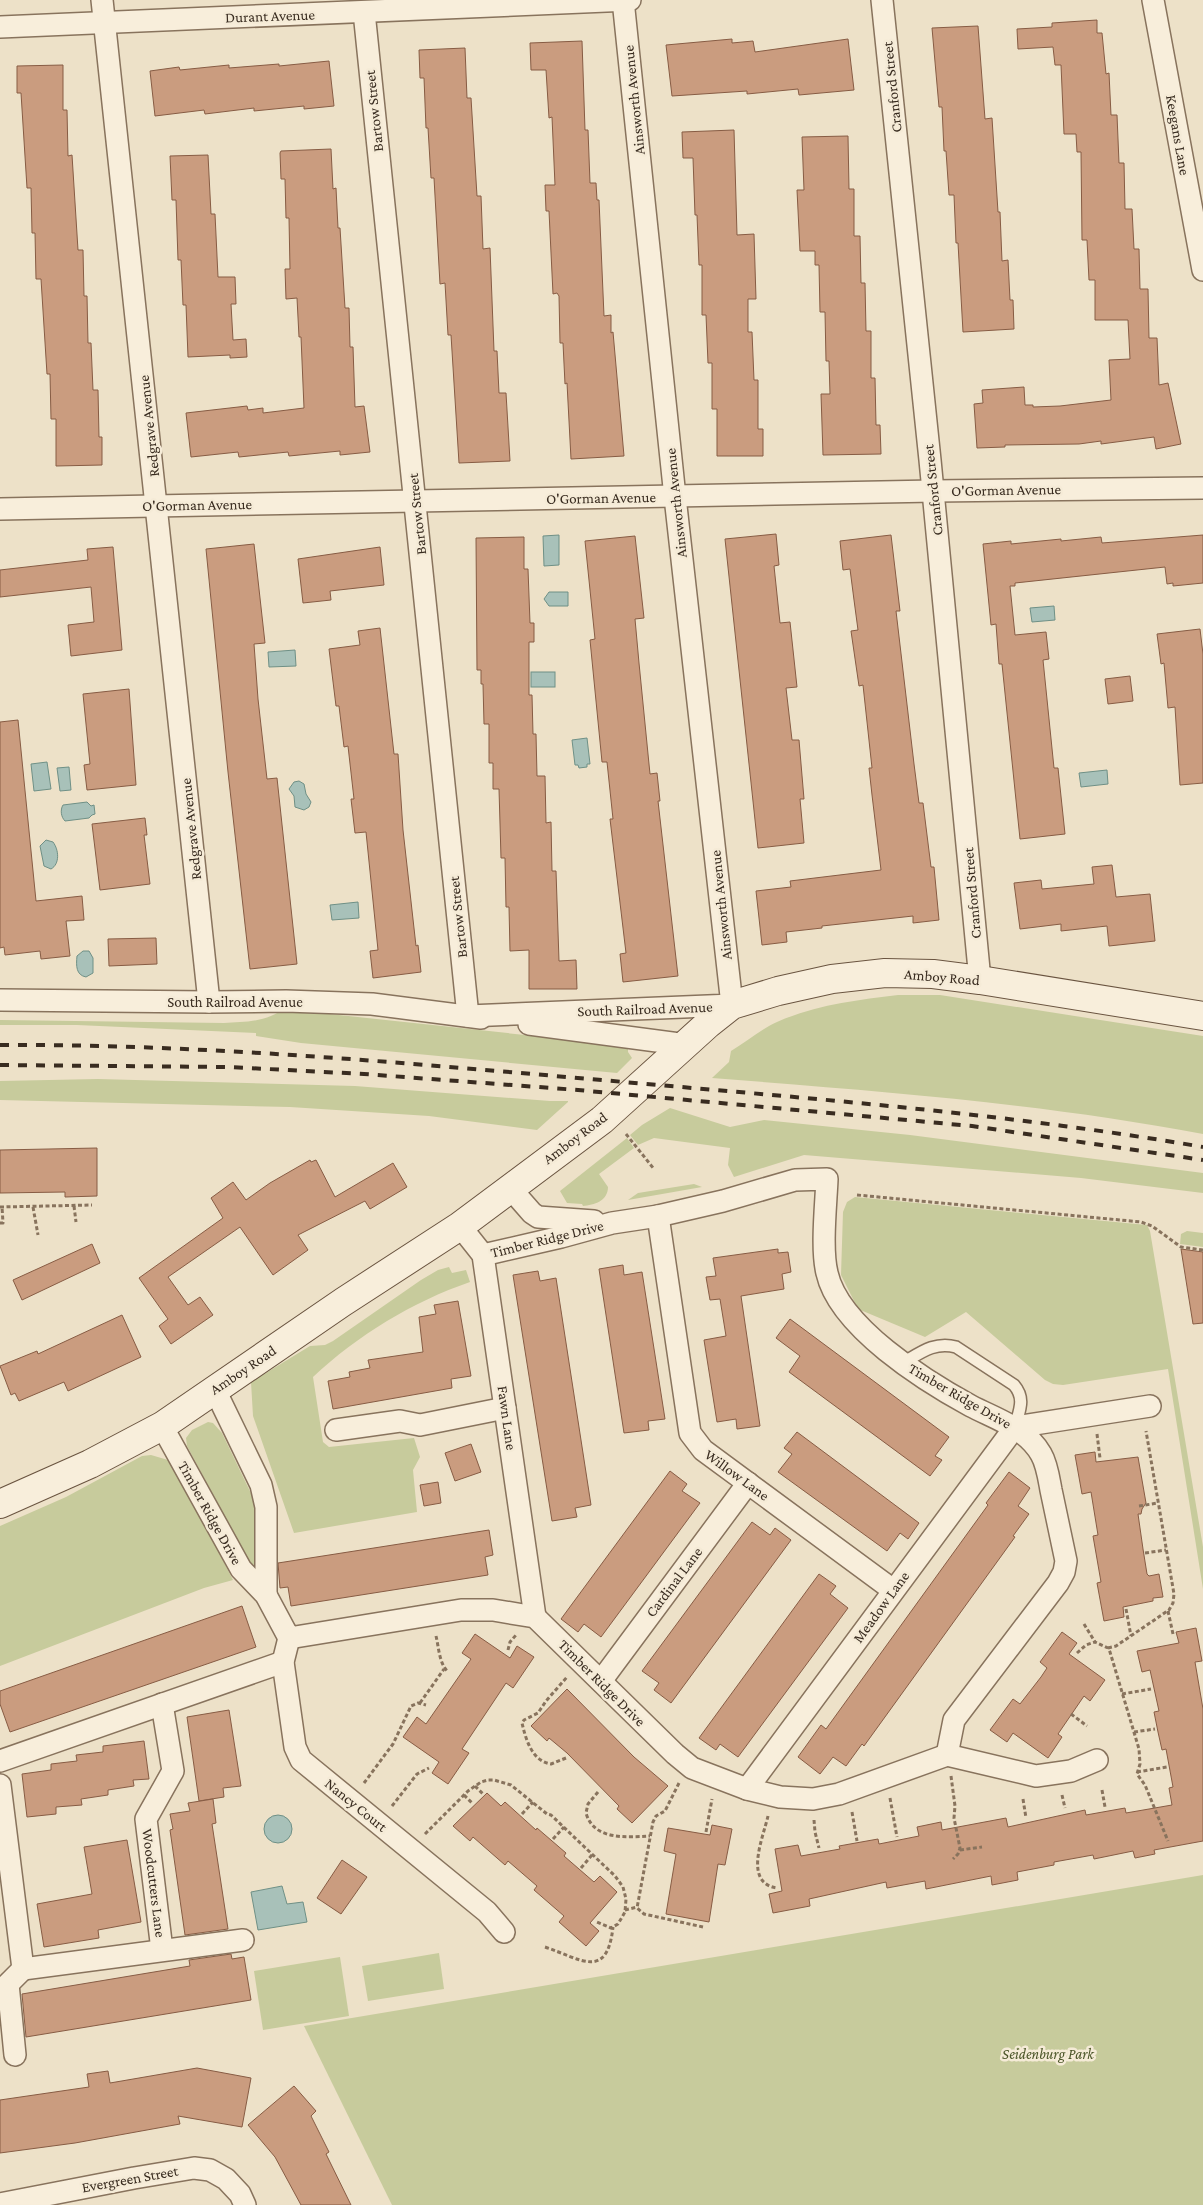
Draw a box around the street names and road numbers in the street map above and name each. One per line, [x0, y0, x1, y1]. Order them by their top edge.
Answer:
street label: Durant Avenue [225, 6, 316, 26]
street label: Cranford Street [879, 40, 905, 133]
street label: Ainsworth Avenue [620, 44, 648, 156]
street label: Bartow Street [362, 68, 386, 152]
street label: Keegans Lane [1162, 93, 1193, 177]
street label: Redgrave Avenue [136, 374, 163, 478]
street label: Cranford Street [920, 443, 946, 536]
street label: Ainsworth Avenue [662, 447, 690, 559]
street label: Bartow Street [405, 471, 429, 555]
street label: O'Gorman Avenue [951, 481, 1061, 499]
street label: O'Gorman Avenue [546, 489, 656, 507]
street label: O'Gorman Avenue [142, 496, 252, 514]
street label: Redgrave Avenue [178, 777, 205, 881]
street label: Cranford Street [960, 846, 984, 939]
street label: Ainsworth Avenue [707, 849, 735, 961]
street label: Bartow Street [446, 874, 470, 958]
street label: Amboy Road [903, 966, 981, 989]
street label: South Railroad Avenue [167, 994, 303, 1010]
street label: South Railroad Avenue [577, 999, 713, 1019]
street label: Amboy Road [540, 1109, 611, 1168]
street label: Timber Ridge Drive [489, 1217, 606, 1262]
street label: Amboy Road [207, 1342, 280, 1399]
street label: Timber Ridge Drive [905, 1360, 1015, 1433]
street label: Fawn Lane [495, 1385, 519, 1452]
street label: Willow Lane [702, 1446, 773, 1504]
street label: Timber Ridge Drive [174, 1458, 245, 1568]
street label: Cardinal Lane [643, 1544, 706, 1620]
street label: Meadow Lane [850, 1568, 912, 1646]
street label: Timber Ridge Drive [555, 1636, 649, 1731]
street label: Nancy Court [321, 1775, 391, 1836]
street label: Woodcutters Lane [139, 1828, 169, 1939]
street label: Evergreen Street [80, 2162, 181, 2196]

